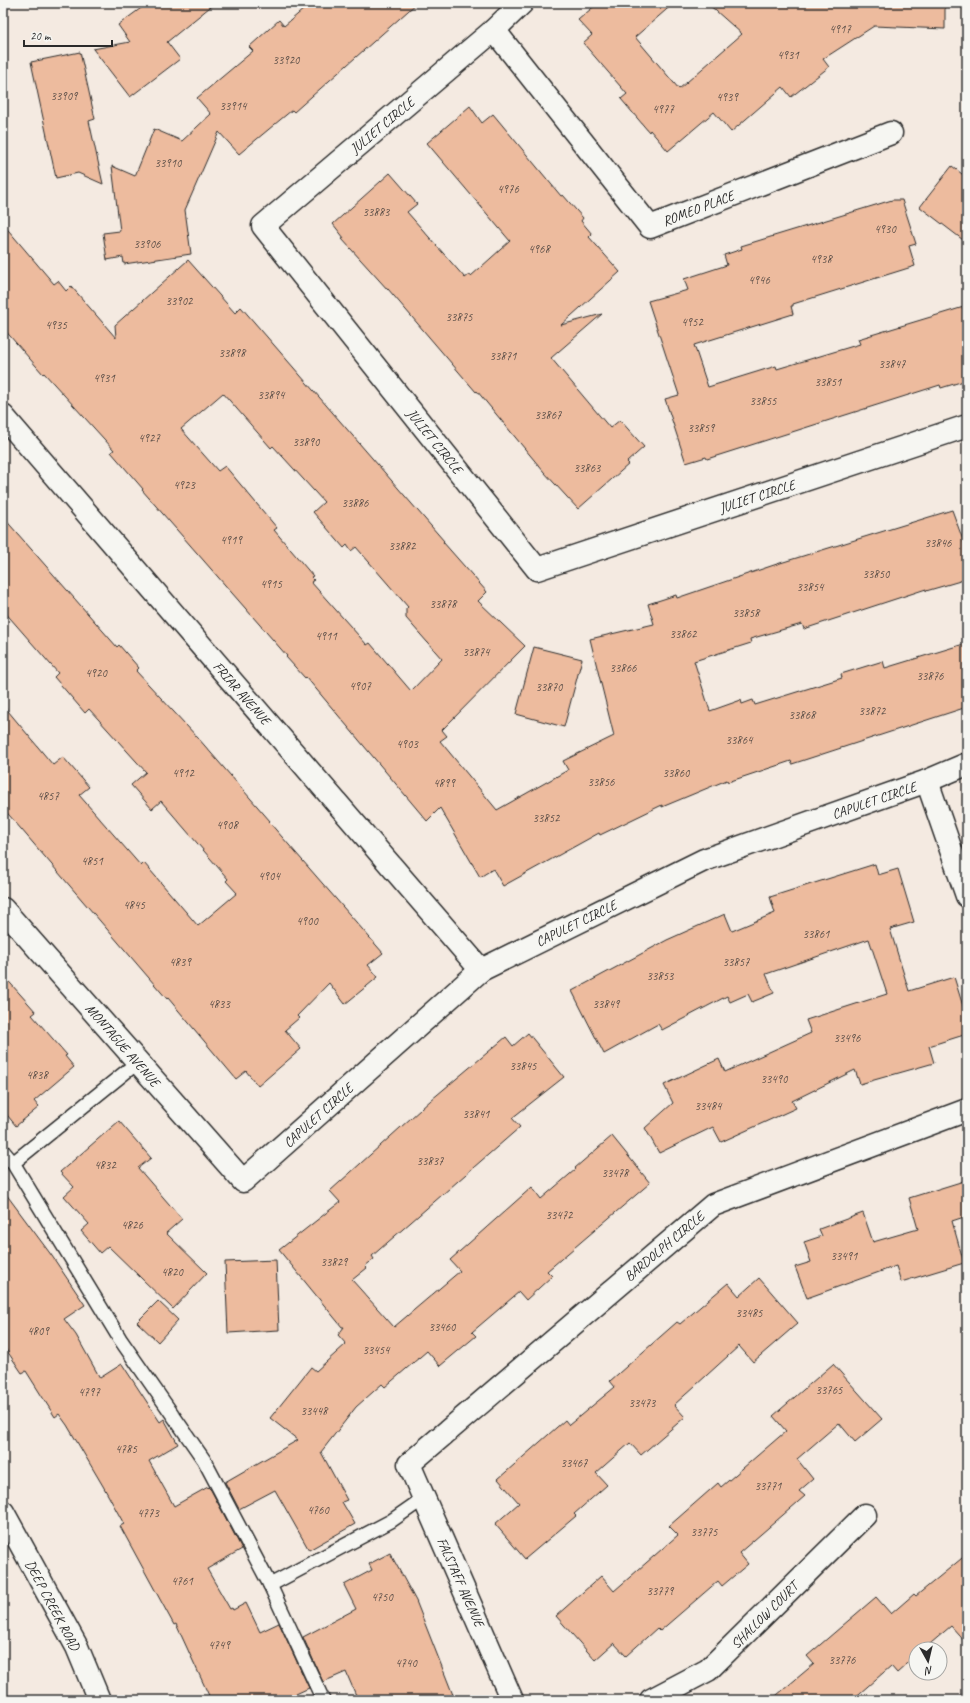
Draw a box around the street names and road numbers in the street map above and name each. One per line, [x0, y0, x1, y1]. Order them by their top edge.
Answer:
street label: JULIET CIRCLE [346, 92, 420, 158]
street label: ROMEO PLACE [660, 186, 739, 230]
street label: JULIET CIRCLE [403, 405, 467, 479]
street label: JULIET CIRCLE [716, 475, 799, 517]
street label: FRIAR AVENUE [209, 658, 275, 730]
street label: CAPULET CIRCLE [830, 777, 921, 823]
street label: CAPULET CIRCLE [533, 895, 622, 950]
street label: MONTAGUE AVENUE [82, 1000, 165, 1092]
street label: CAPULET CIRCLE [280, 1078, 358, 1151]
street label: BARDOLPH CIRCLE [621, 1207, 709, 1285]
street label: FALSTAFF AVENUE [433, 1535, 489, 1632]
street label: DEEP CREEK ROAD [22, 1557, 84, 1655]
street label: SHALLOW COURT [727, 1576, 804, 1652]

